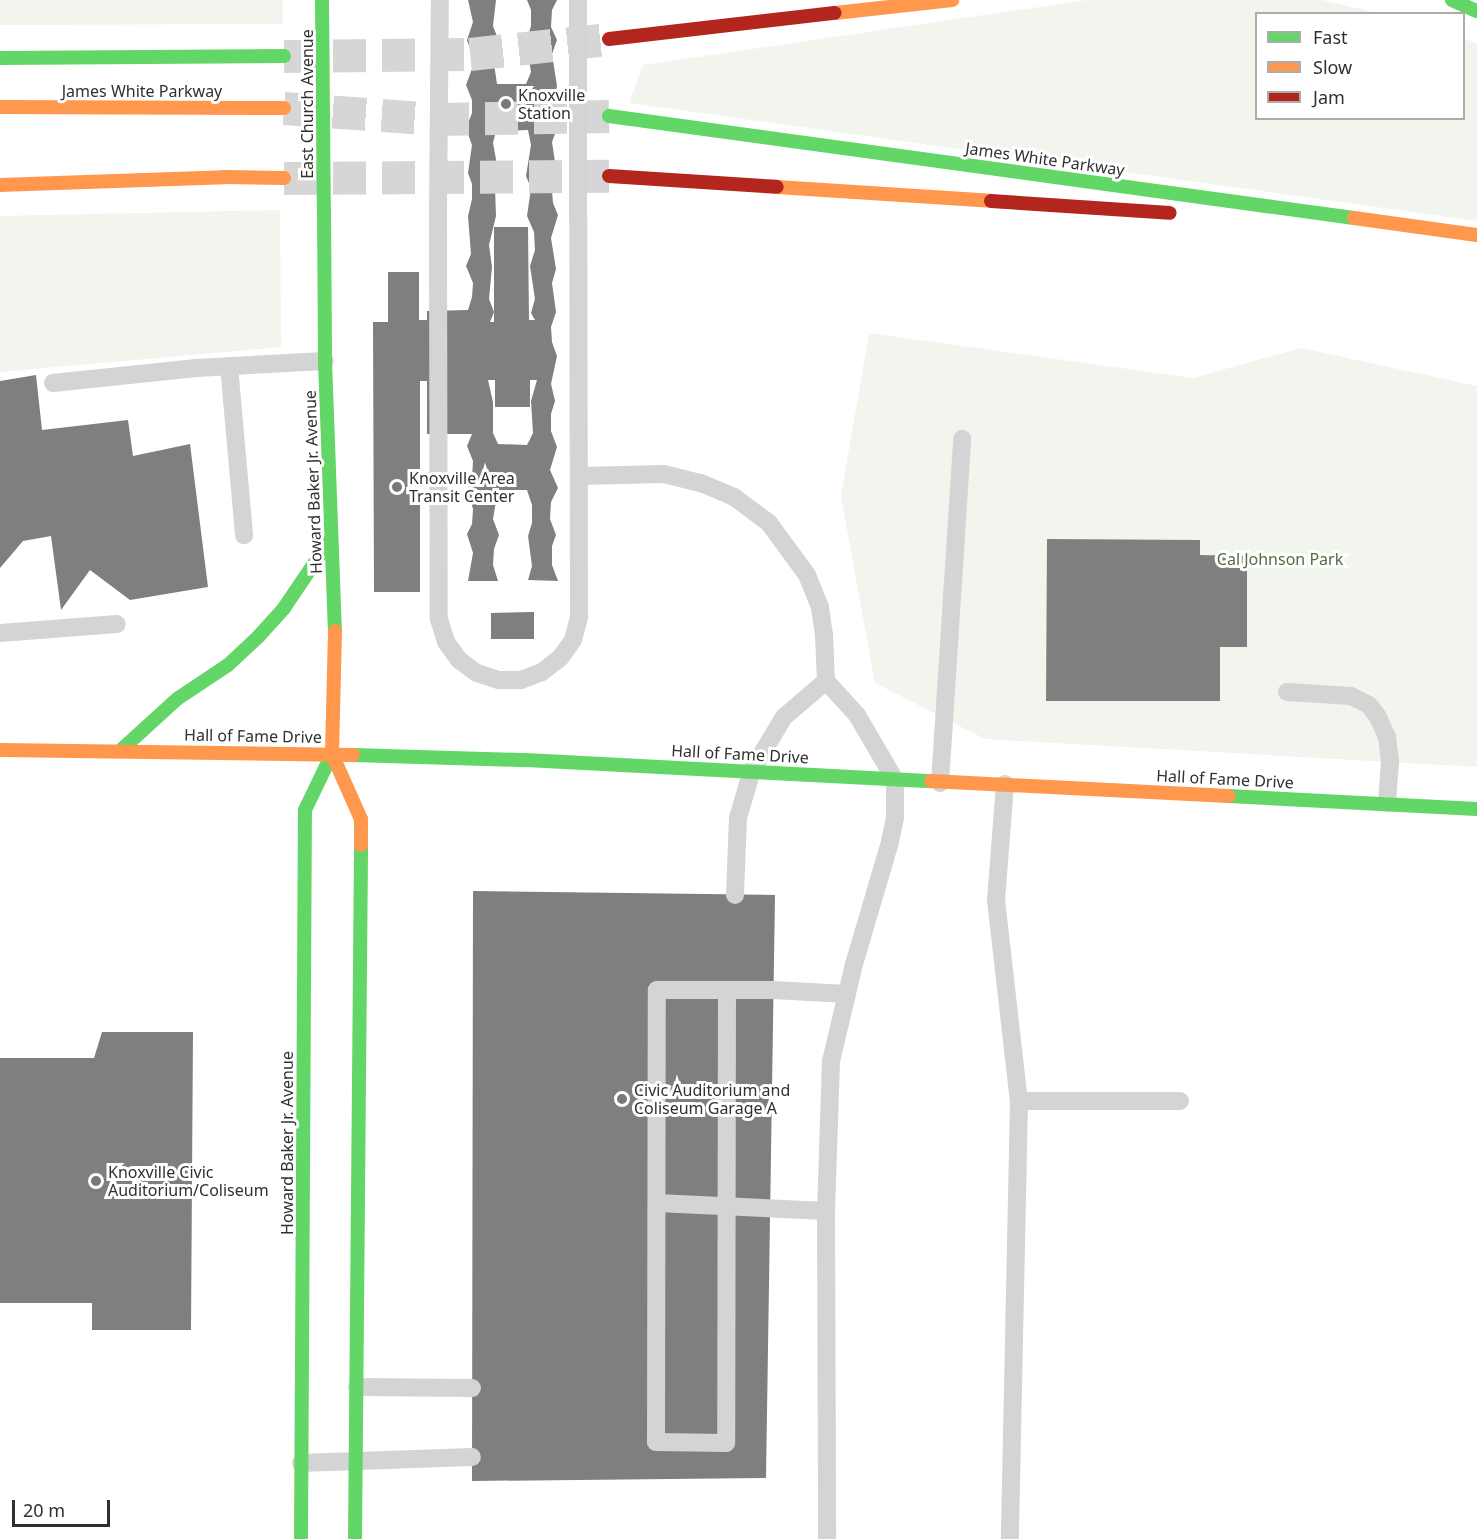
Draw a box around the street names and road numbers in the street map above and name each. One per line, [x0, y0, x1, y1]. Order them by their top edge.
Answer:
street label: East Church Avenue [297, 29, 317, 179]
street label: James White Parkway [62, 81, 222, 101]
street label: James White Parkway [964, 138, 1126, 180]
street label: Howard Baker Jr. Avenue [300, 390, 326, 574]
street label: Hall of Fame Drive [184, 725, 322, 747]
street label: Hall of Fame Drive [671, 741, 809, 767]
street label: Hall of Fame Drive [1156, 766, 1294, 792]
street label: Howard Baker Jr. Avenue [277, 1051, 297, 1235]

